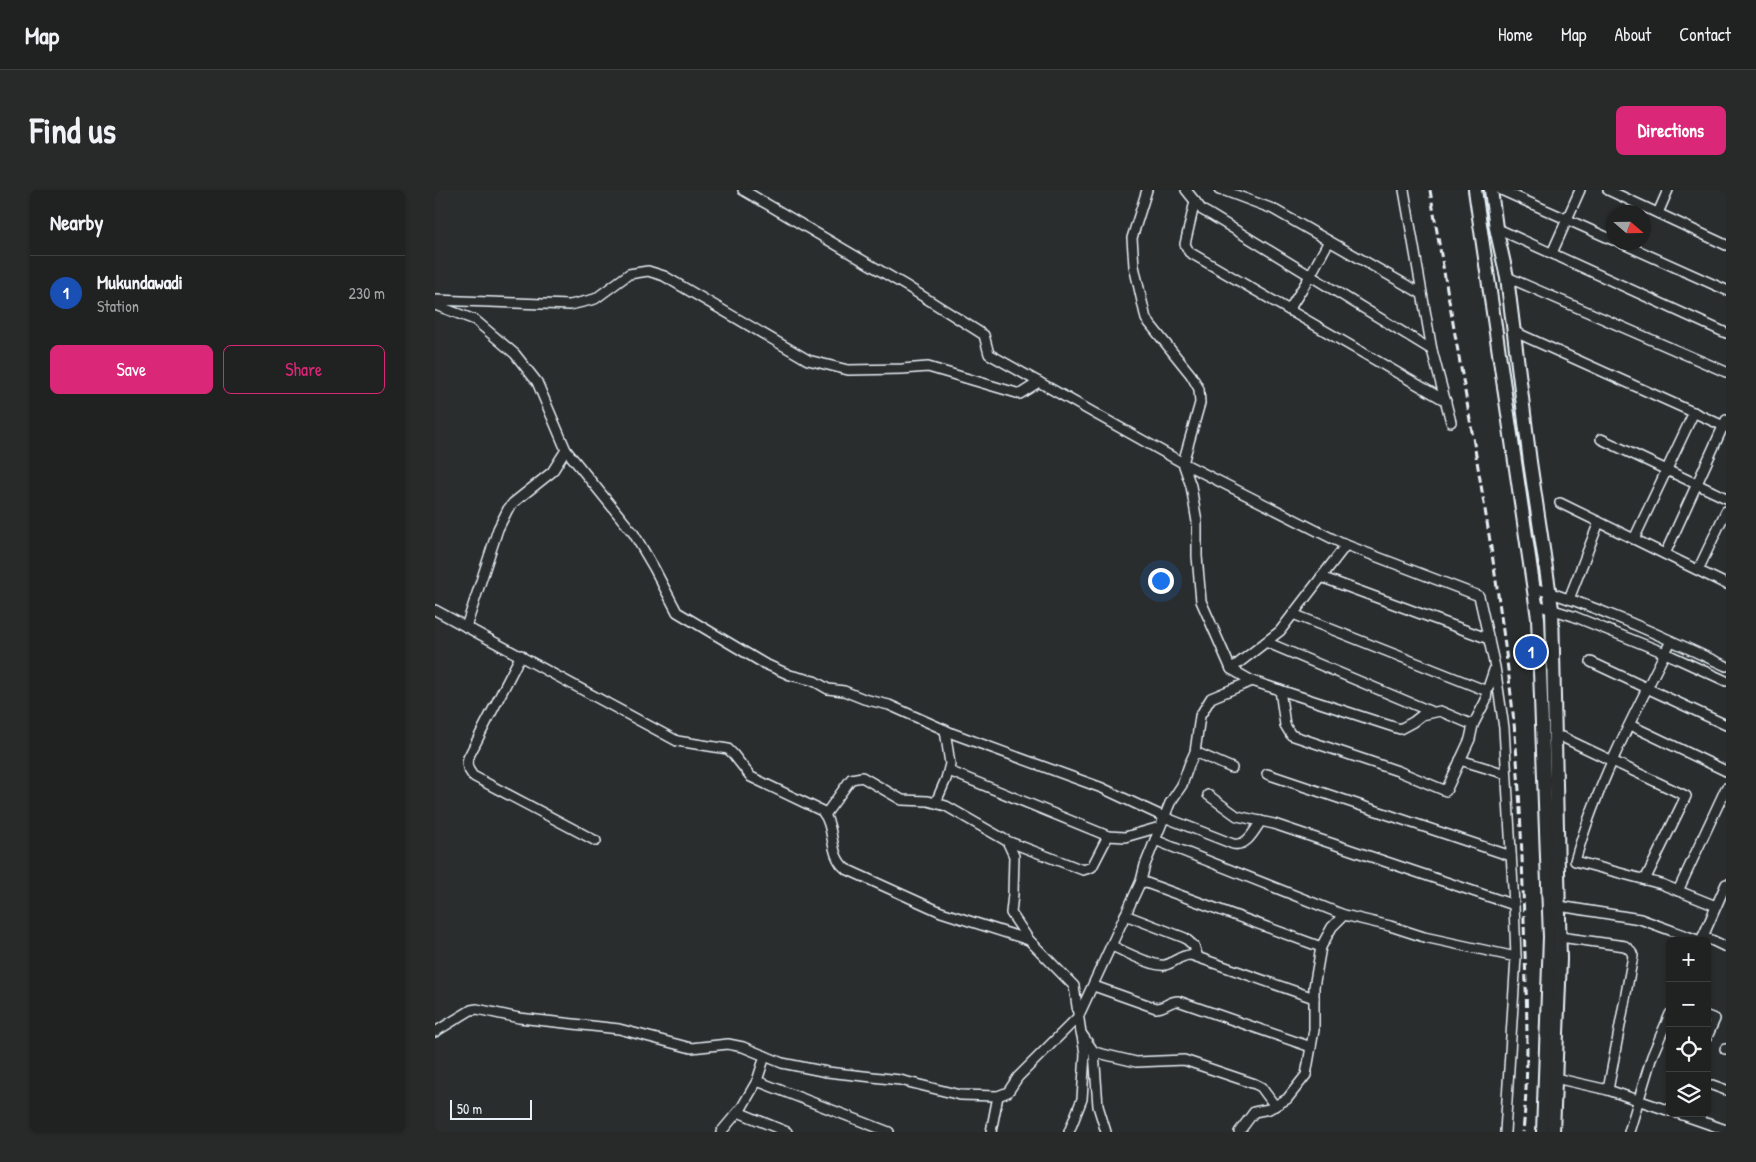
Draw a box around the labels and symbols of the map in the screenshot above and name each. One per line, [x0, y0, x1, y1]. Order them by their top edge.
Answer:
north arrow [1606, 205, 1651, 250]
your location [1148, 568, 1174, 594]
pin: 1 [1515, 633, 1547, 671]
scale bar [450, 1097, 533, 1120]

